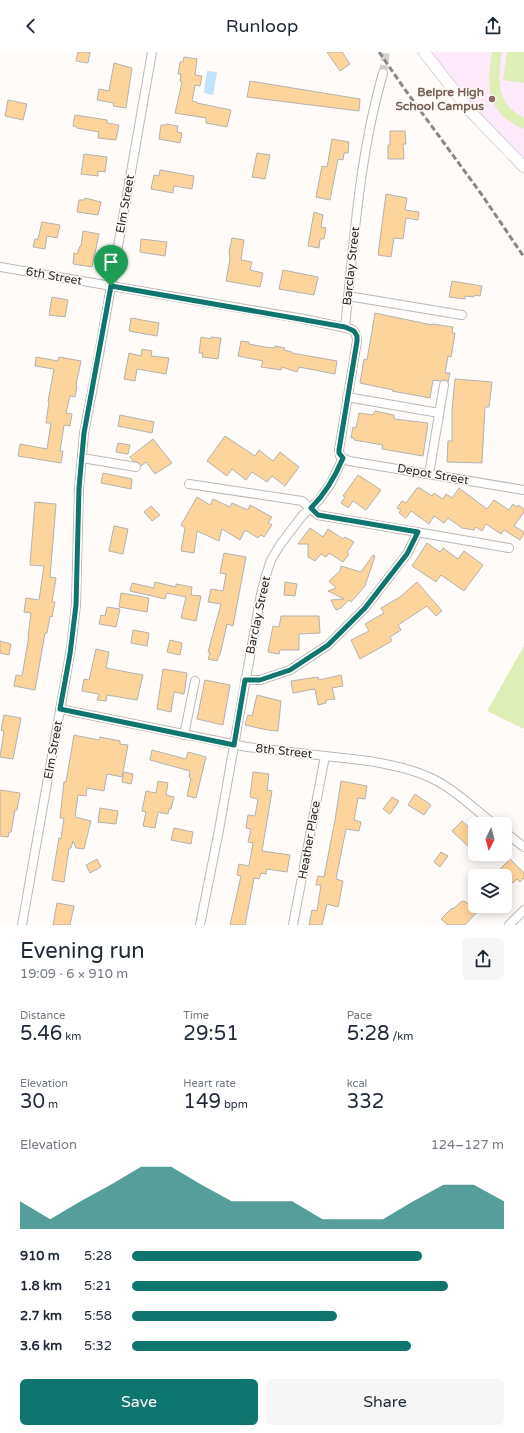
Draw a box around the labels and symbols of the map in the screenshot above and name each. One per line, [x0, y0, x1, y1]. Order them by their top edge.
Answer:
place label: Belpre High School Campus [395, 85, 484, 114]
marker: Belpre High School Campus [487, 94, 497, 104]
street label: Elm Street [113, 173, 137, 234]
street label: Barclay Street [340, 225, 362, 306]
pin [94, 245, 128, 286]
street label: 6th Street [25, 264, 84, 288]
street label: Depot Street [396, 461, 470, 487]
street label: Barclay Street [243, 574, 273, 655]
street label: Elm Street [41, 719, 65, 780]
street label: 8th Street [255, 741, 313, 761]
street label: Heather Place [295, 799, 323, 880]
north arrow [468, 817, 512, 861]

